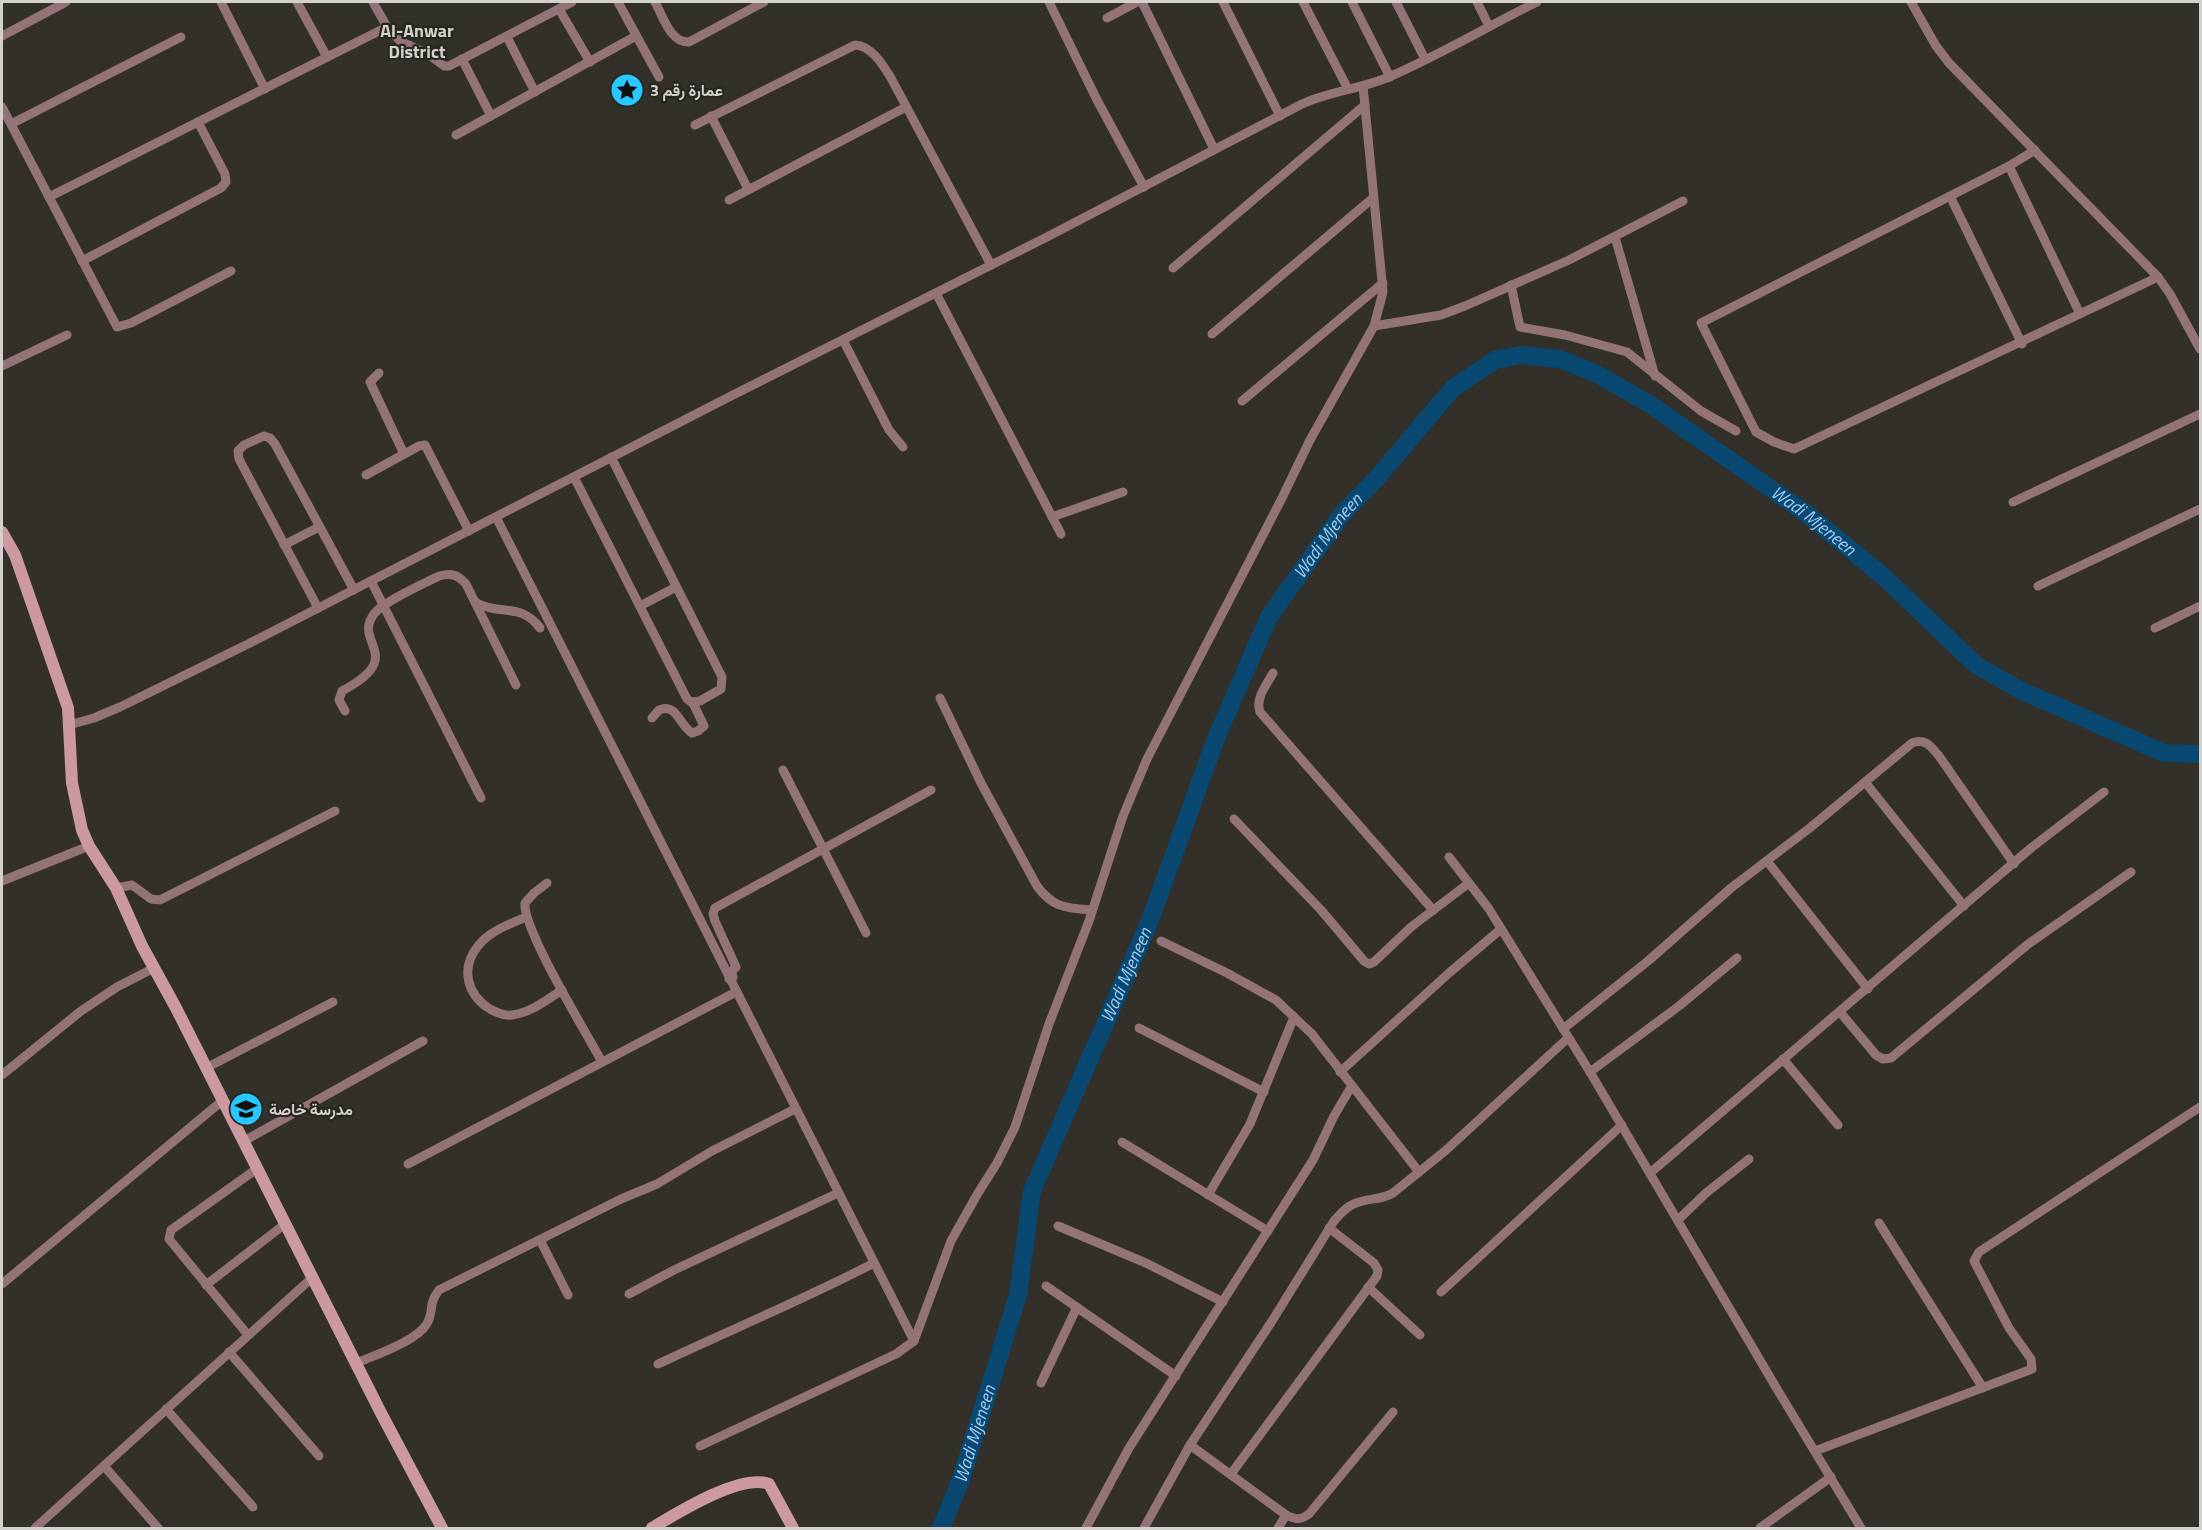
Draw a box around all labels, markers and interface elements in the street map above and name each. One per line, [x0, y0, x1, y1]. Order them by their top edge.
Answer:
district label: Al-Anwar District [380, 17, 454, 65]
place icon: عمارة رقم 3 [609, 72, 645, 108]
place label: عمارة رقم 3 [650, 78, 723, 102]
water label: Wadi Mjeneen [1766, 479, 1863, 563]
water label: Wadi Mjeneen [1286, 486, 1369, 584]
water label: Wadi Mjeneen [1093, 922, 1159, 1027]
school or university icon: مدرسة خاصة [228, 1091, 264, 1127]
place label: مدرسة خاصة [269, 1097, 353, 1121]
water label: Wadi Mjeneen [947, 1381, 1003, 1486]

